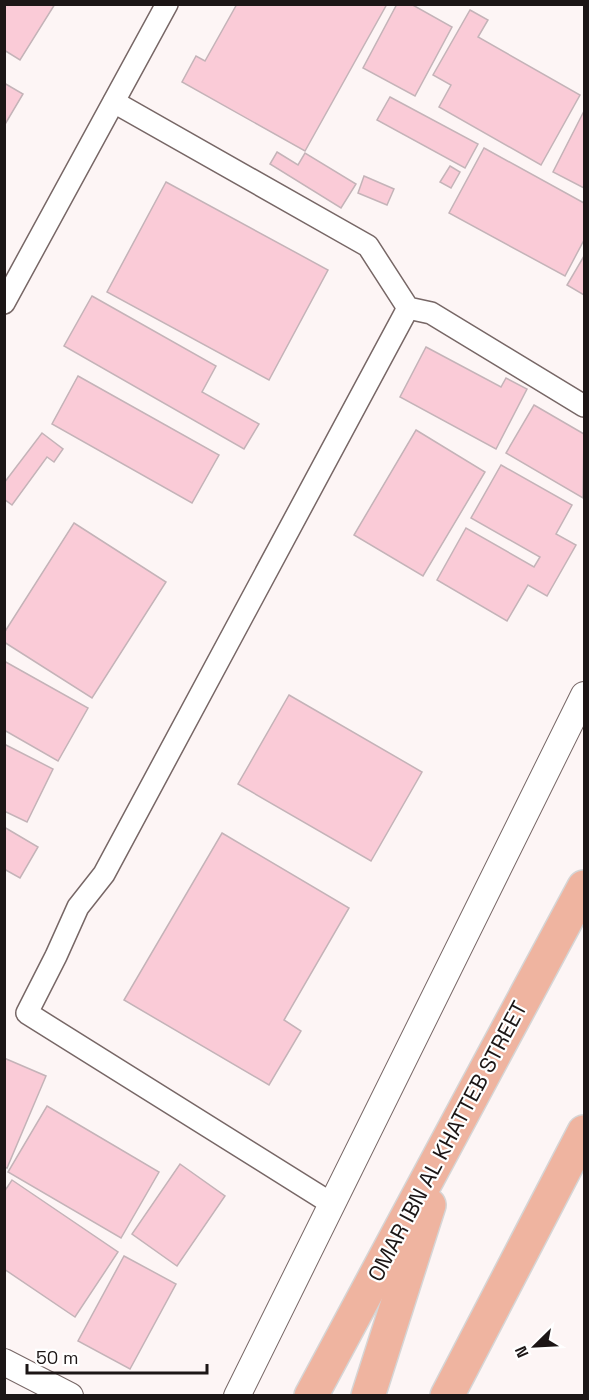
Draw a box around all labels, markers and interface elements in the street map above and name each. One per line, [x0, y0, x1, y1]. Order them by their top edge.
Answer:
street label: OMAR IBN AL KHATTEB STREET [361, 996, 533, 1286]
north arrow [505, 1316, 565, 1376]
scale bar [27, 1337, 207, 1375]
text: N [510, 1343, 534, 1361]
text: 50 m [36, 1346, 78, 1369]

